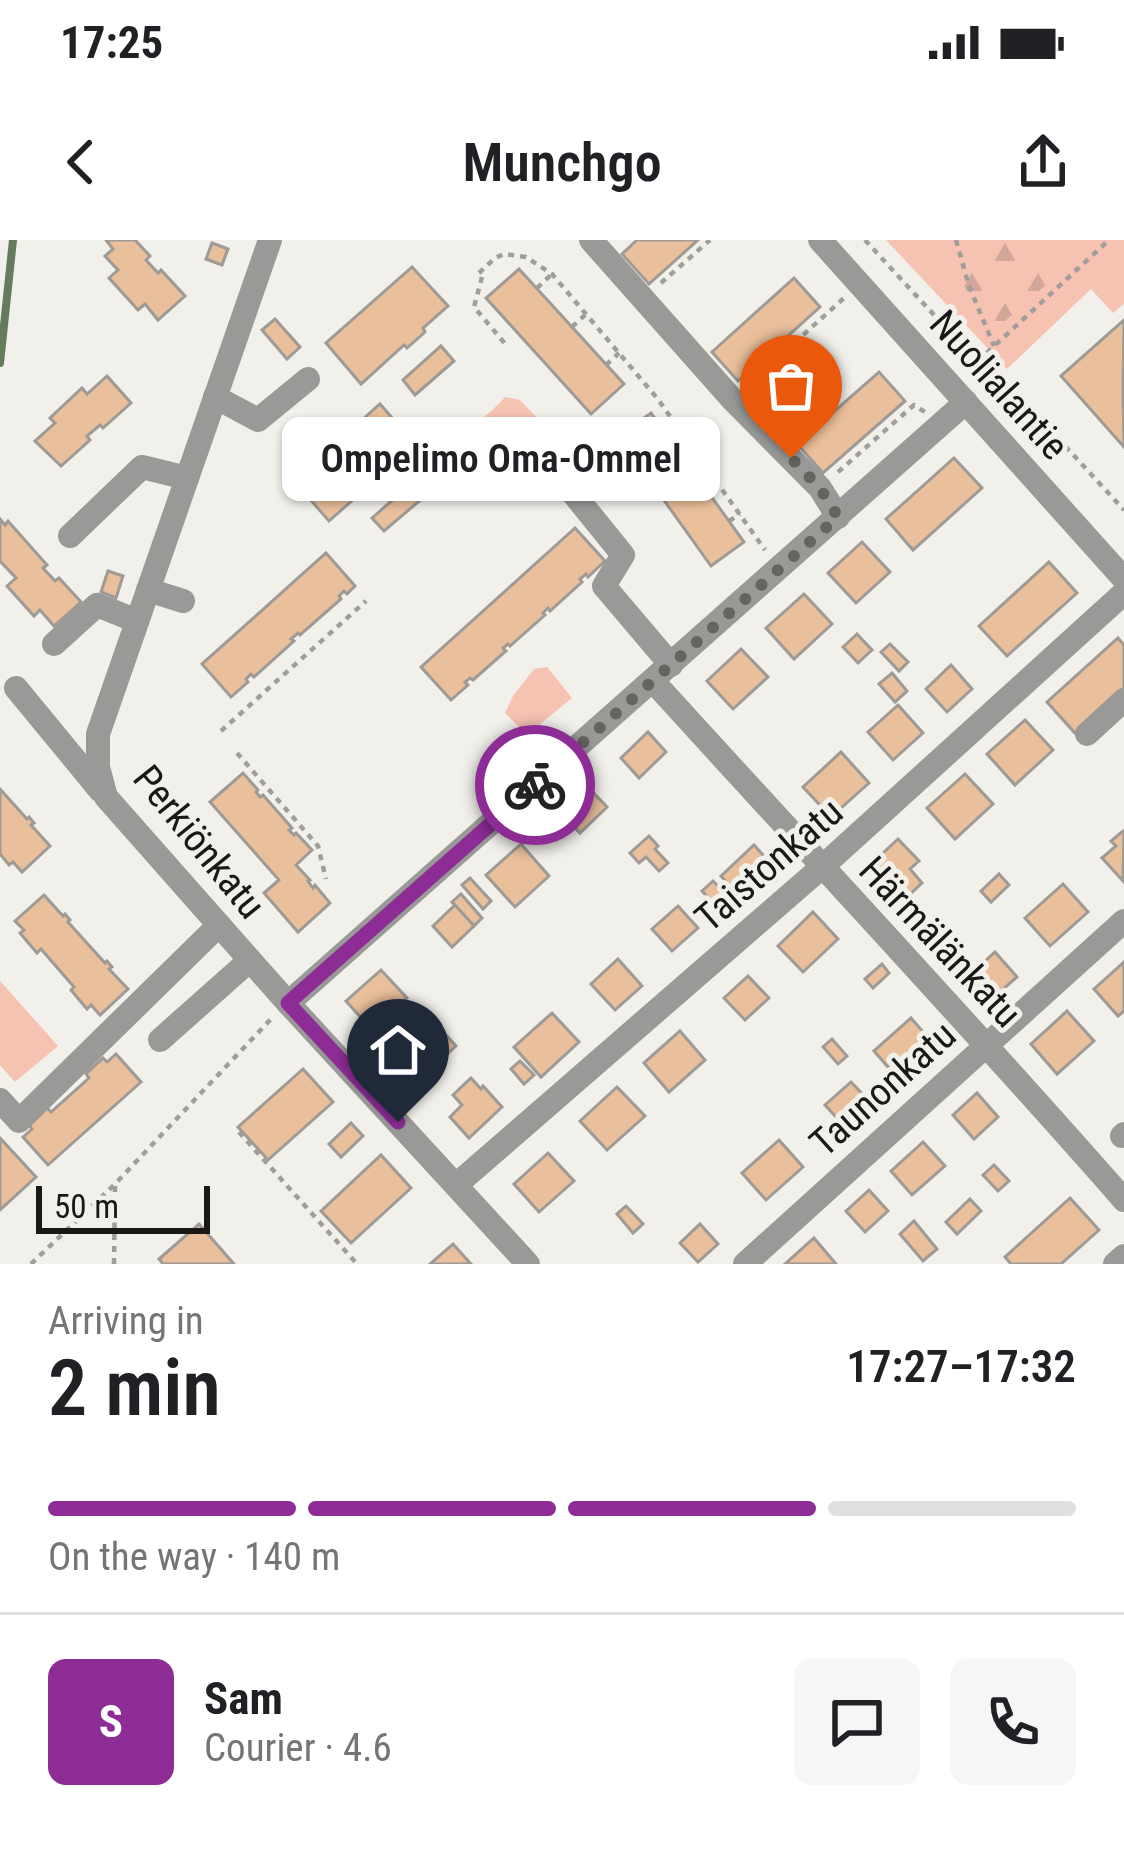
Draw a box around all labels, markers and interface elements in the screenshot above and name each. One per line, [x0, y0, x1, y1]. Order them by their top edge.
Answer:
text: 17:25 [60, 16, 163, 69]
icon: back [48, 129, 114, 195]
icon: share [1010, 129, 1076, 195]
text: Munchgo [462, 131, 662, 194]
street label: Nuolialantie [920, 301, 1078, 469]
pin [740, 335, 842, 458]
icon: bag [758, 353, 824, 419]
callout: Ompelimo Oma-Ommel [281, 416, 719, 500]
text: Ompelimo Oma-Ommel [320, 436, 682, 482]
courier [475, 725, 595, 845]
icon: bike [502, 752, 568, 818]
street label: Perkiönkatu [123, 756, 275, 928]
street label: Taistonkatu [686, 789, 852, 941]
street label: Härmälänkatu [850, 847, 1030, 1037]
pin [347, 999, 449, 1122]
street label: Taunonkatu [801, 1012, 965, 1166]
icon: home [365, 1017, 431, 1083]
scale bar [36, 1180, 210, 1233]
text: 50 m [54, 1187, 119, 1226]
text: Arriving in [48, 1298, 204, 1344]
text: 17:27–17:32 [846, 1340, 1076, 1393]
text: 2 min [48, 1343, 221, 1434]
text: On the way · 140 m [48, 1534, 340, 1580]
button: chat [794, 1659, 920, 1785]
button: phone [950, 1659, 1076, 1785]
text: Sam [204, 1672, 283, 1725]
text: S [99, 1695, 123, 1748]
text: Courier · 4.6 [204, 1725, 392, 1771]

